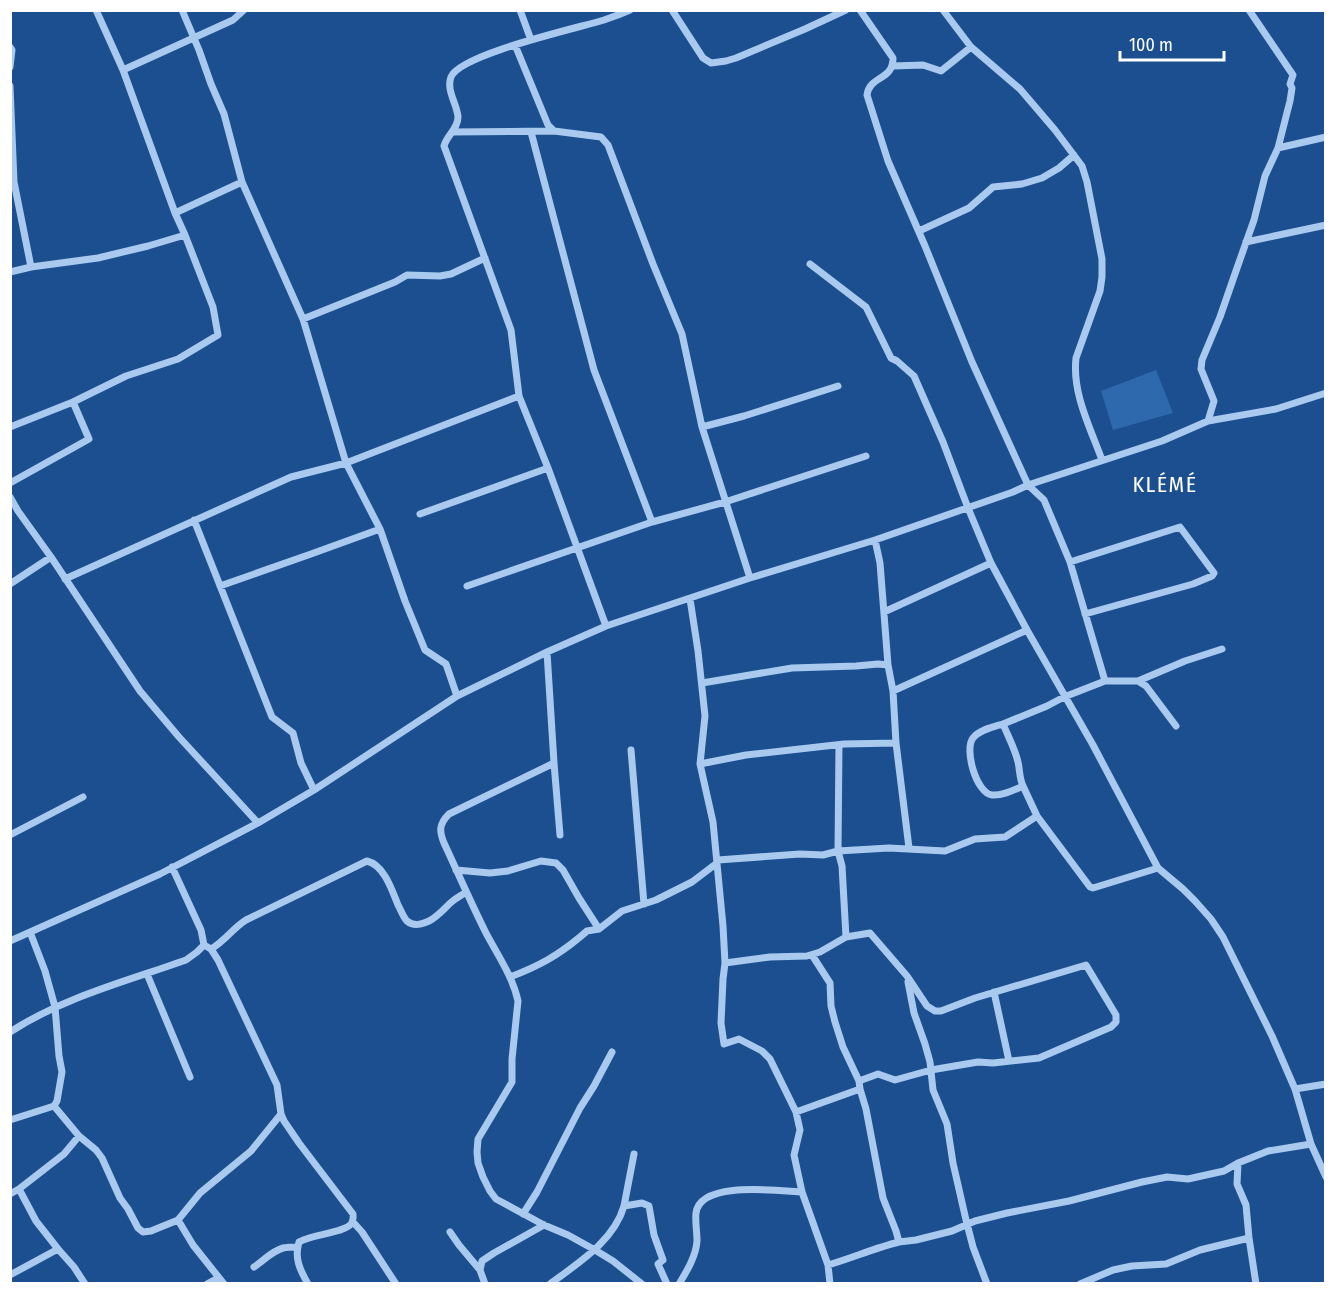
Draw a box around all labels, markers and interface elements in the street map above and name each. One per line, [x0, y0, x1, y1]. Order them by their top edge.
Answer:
scale bar [1120, 24, 1224, 62]
text: 100 m [1129, 34, 1173, 56]
district label: KLÉMÉ [1132, 471, 1198, 498]

